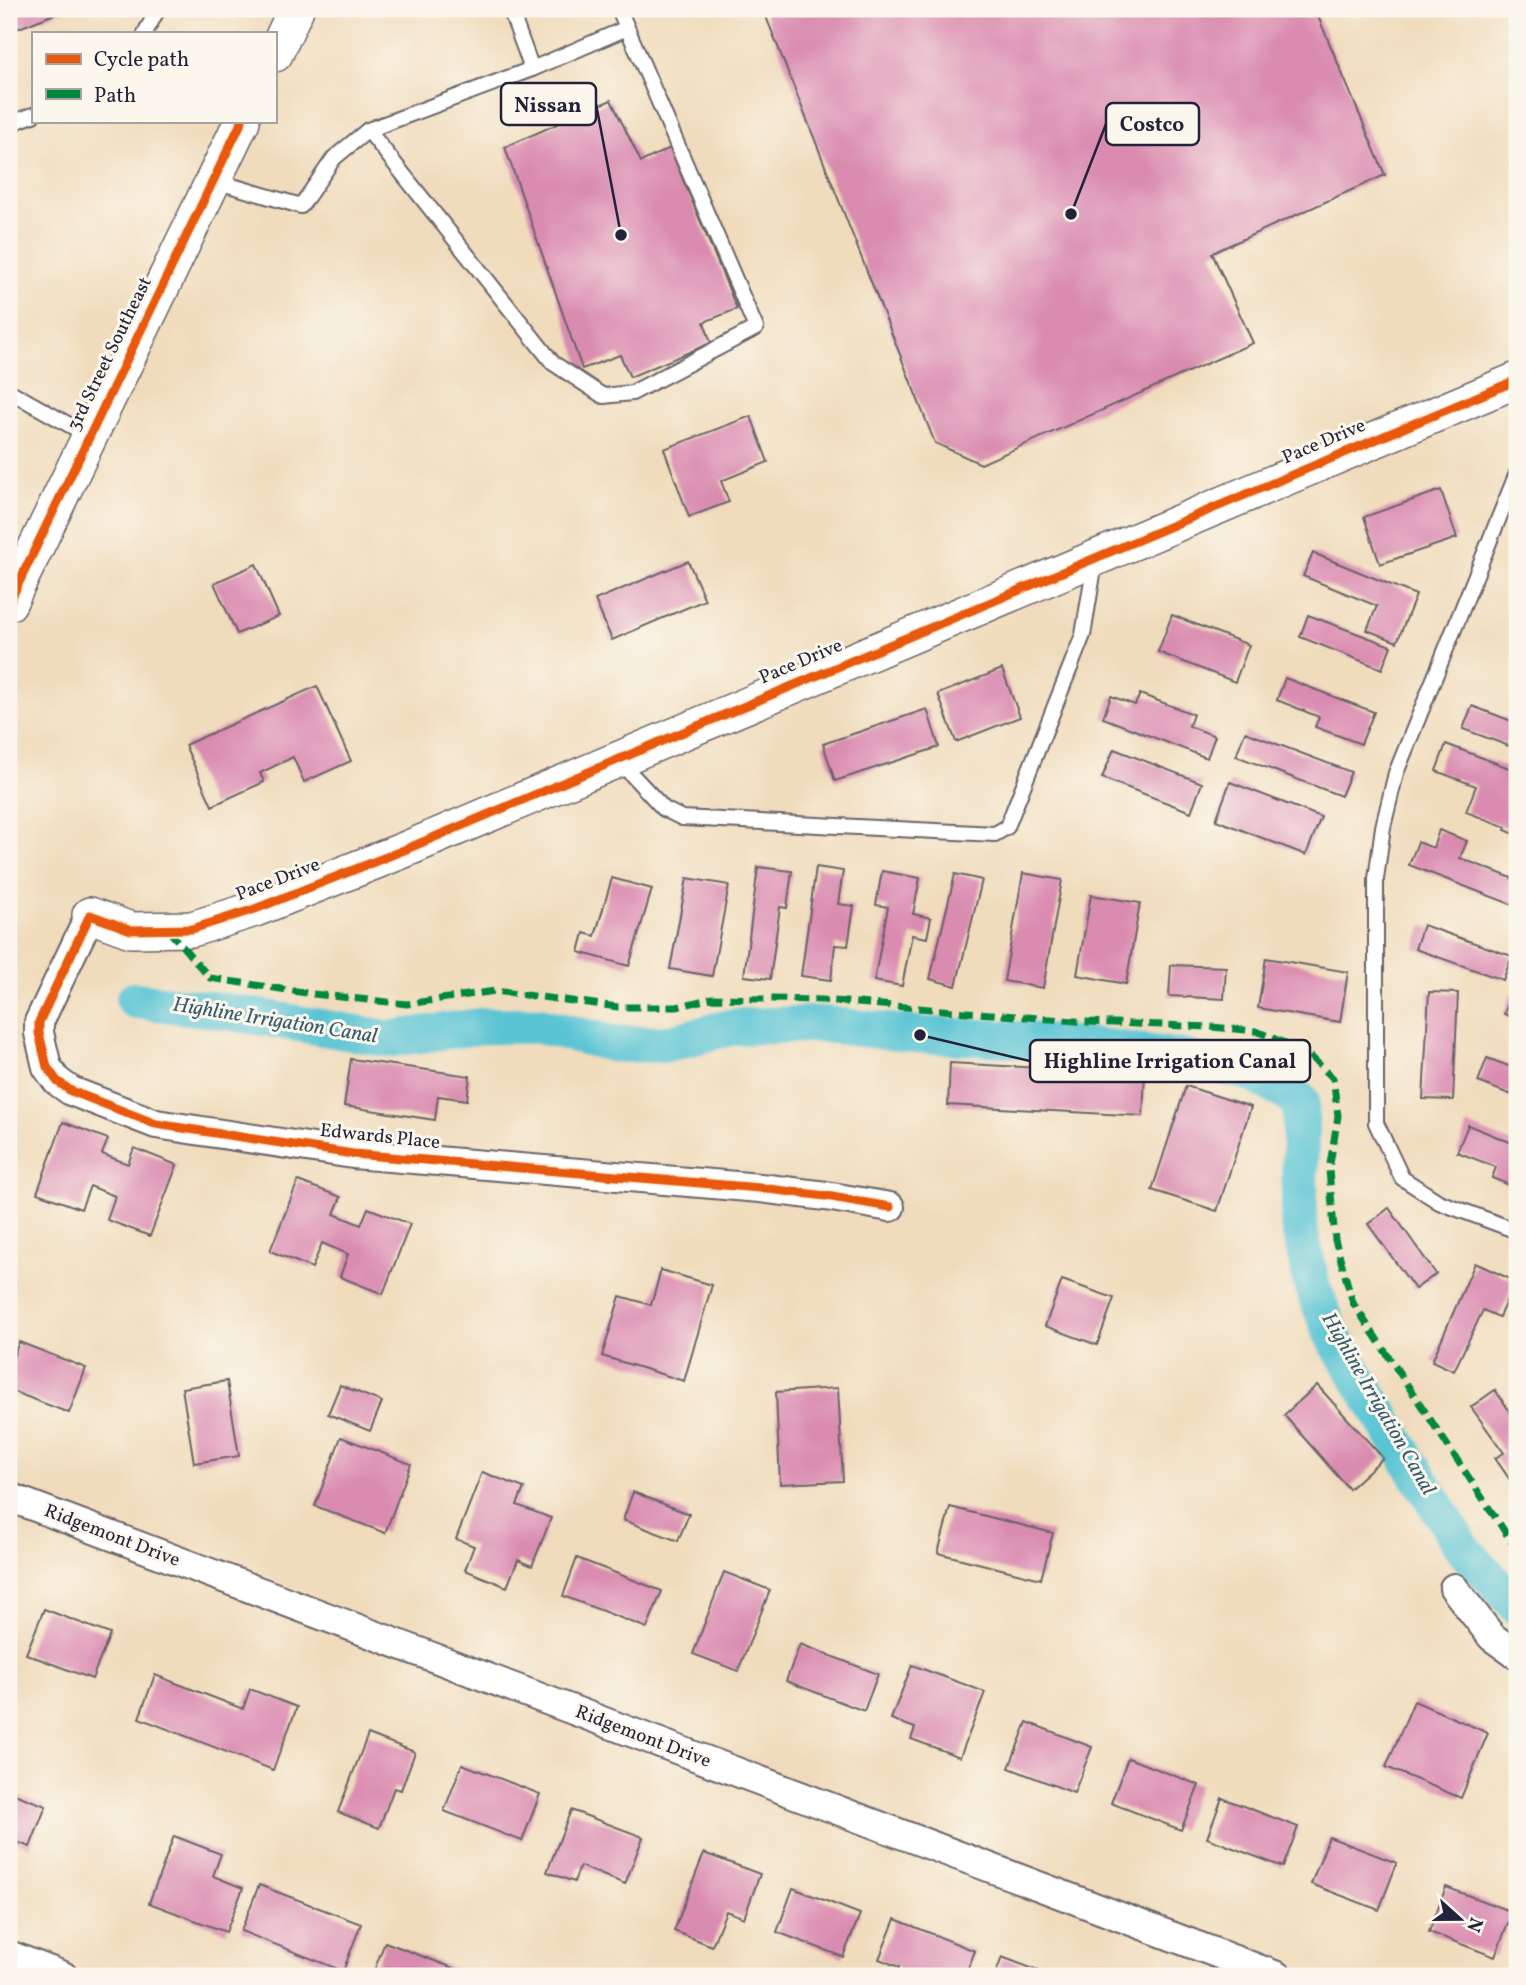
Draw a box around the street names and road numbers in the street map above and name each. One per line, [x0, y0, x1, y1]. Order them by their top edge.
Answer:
street label: 3rd Street Southeast [61, 272, 159, 435]
street label: Pace Drive [1278, 413, 1370, 471]
street label: Pace Drive [755, 633, 847, 691]
street label: Pace Drive [232, 852, 324, 908]
street label: Edwards Place [319, 1118, 441, 1156]
street label: Ridgemont Drive [40, 1498, 184, 1574]
street label: Ridgemont Drive [571, 1699, 715, 1775]

